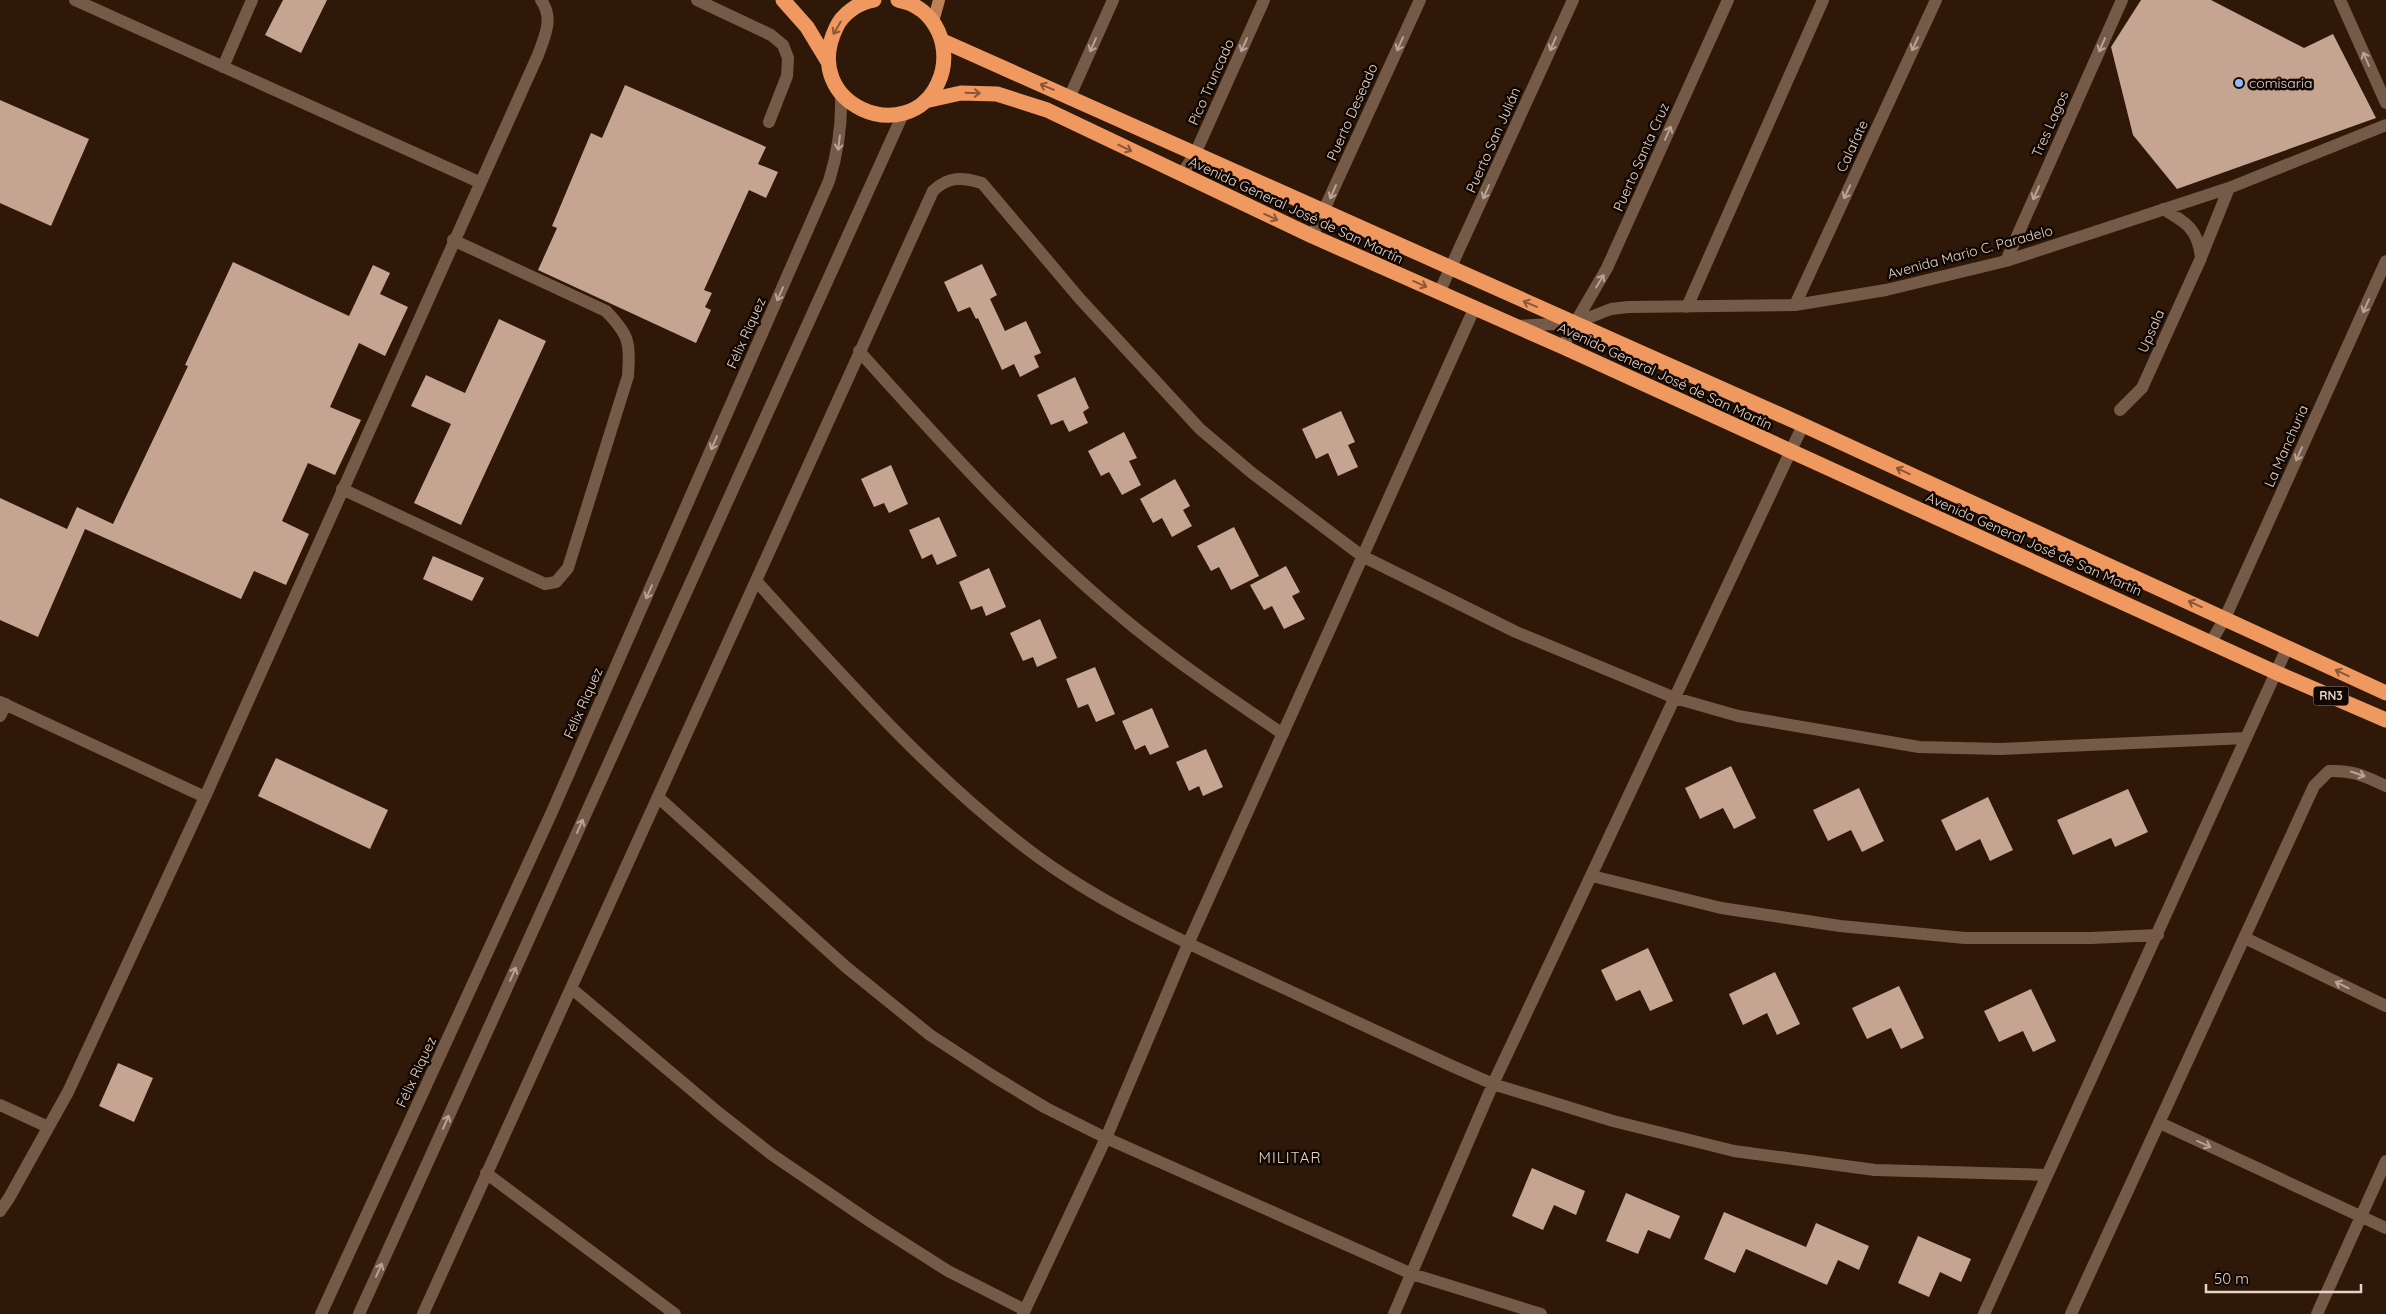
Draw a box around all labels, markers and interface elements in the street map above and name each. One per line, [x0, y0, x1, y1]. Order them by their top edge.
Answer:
one-way arrow [831, 20, 841, 34]
street label: Pico Truncado [1184, 36, 1238, 128]
one-way arrow [1394, 36, 1404, 51]
one-way arrow [1548, 36, 1558, 51]
one-way arrow [1910, 36, 1920, 51]
one-way arrow [1087, 37, 1097, 52]
one-way arrow [1238, 37, 1248, 52]
one-way arrow [2096, 37, 2106, 52]
one-way arrow [2361, 52, 2370, 67]
street label: Puerto Deseado [1323, 61, 1381, 163]
place label: comisaria [2249, 74, 2313, 92]
marker: comisaria [2233, 77, 2245, 89]
one-way arrow [1039, 81, 1054, 90]
street label: Puerto San Julián [1462, 84, 1524, 196]
one-way arrow [965, 88, 981, 98]
street label: Tres Lagos [2027, 88, 2073, 160]
street label: Puerto Santa Cruz [1609, 100, 1673, 214]
street label: Calafate [1832, 117, 1872, 175]
one-way arrow [1663, 126, 1673, 141]
one-way arrow [834, 135, 844, 151]
one-way arrow [1117, 143, 1132, 153]
street label: Avenida General José de San Martín [1186, 152, 1406, 268]
one-way arrow [1327, 184, 1337, 199]
one-way arrow [1481, 184, 1491, 199]
one-way arrow [1842, 184, 1851, 199]
one-way arrow [2030, 185, 2040, 200]
one-way arrow [1263, 213, 1278, 223]
street label: Avenida Mario C. Paradelo [1885, 221, 2055, 283]
one-way arrow [1595, 274, 1605, 288]
one-way arrow [1412, 279, 1427, 289]
one-way arrow [774, 286, 784, 301]
street label: Félix Riquez [722, 294, 770, 371]
one-way arrow [1523, 298, 1538, 308]
one-way arrow [2361, 298, 2370, 313]
street label: Upsala [2134, 307, 2168, 355]
street label: Avenida General José de San Martín [1555, 318, 1775, 434]
street label: La Manchuria [2260, 402, 2312, 490]
one-way arrow [709, 435, 719, 450]
one-way arrow [2294, 446, 2304, 461]
one-way arrow [1896, 466, 1911, 475]
street label: Avenida General José de San Martín [1923, 488, 2145, 600]
one-way arrow [643, 584, 653, 599]
one-way arrow [2188, 598, 2203, 608]
street label: Félix Riquez [559, 664, 607, 741]
one-way arrow [2335, 668, 2350, 677]
road number: RN3 [2314, 686, 2348, 706]
one-way arrow [2350, 770, 2366, 779]
one-way arrow [576, 819, 586, 834]
one-way arrow [509, 967, 519, 982]
one-way arrow [2335, 979, 2350, 989]
street label: Félix Riquez [392, 1034, 440, 1110]
one-way arrow [442, 1115, 452, 1130]
one-way arrow [2196, 1139, 2211, 1149]
district label: MILITAR [1259, 1148, 1321, 1167]
scale bar [2206, 1262, 2361, 1294]
one-way arrow [375, 1263, 385, 1278]
text: 50 m [2214, 1269, 2249, 1288]

